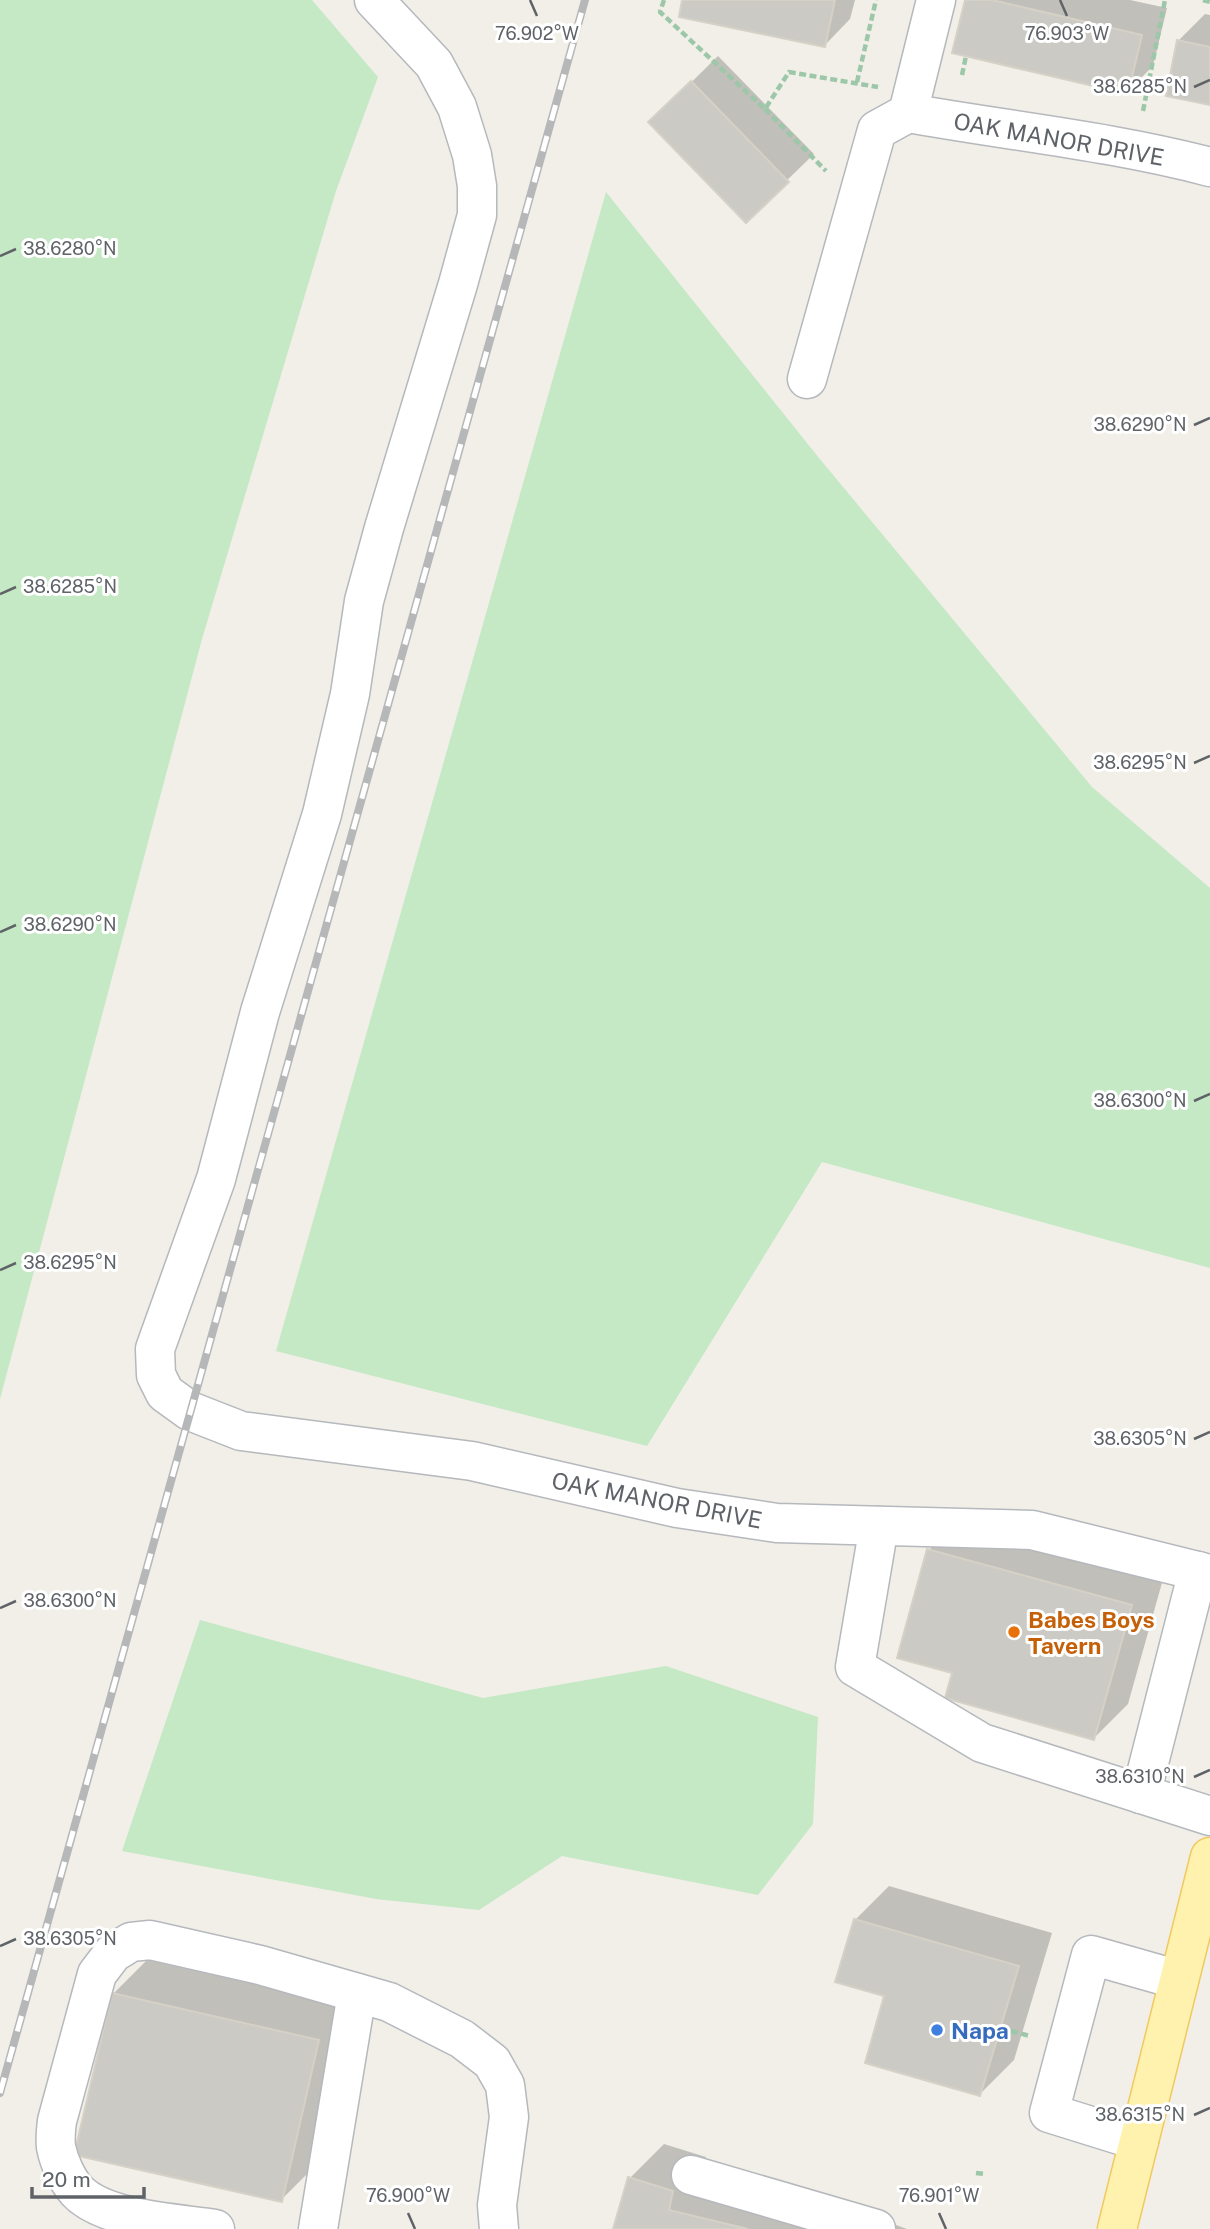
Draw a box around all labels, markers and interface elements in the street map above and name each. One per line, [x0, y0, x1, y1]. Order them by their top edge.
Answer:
text: 76.902°W [495, 23, 579, 44]
text: 76.903°W [1025, 23, 1109, 44]
text: 38.6285°N [1093, 76, 1187, 97]
street label: OAK MANOR DRIVE [952, 107, 1166, 171]
text: 38.6280°N [23, 238, 117, 259]
text: 38.6290°N [1094, 414, 1186, 435]
text: 38.6285°N [23, 576, 117, 597]
text: 38.6295°N [1093, 752, 1187, 773]
text: 38.6290°N [24, 914, 116, 935]
text: 38.6300°N [1093, 1090, 1187, 1111]
text: 38.6295°N [23, 1252, 117, 1273]
text: 38.6305°N [1093, 1428, 1187, 1449]
street label: OAK MANOR DRIVE [550, 1466, 764, 1534]
text: 38.6300°N [23, 1590, 117, 1611]
place label: Babes Boys Tavern [1028, 1606, 1155, 1659]
marker: Babes Boys Tavern [1006, 1624, 1022, 1640]
text: 38.6310°N [1095, 1766, 1185, 1787]
text: 38.6305°N [23, 1928, 117, 1949]
place label: Napa [951, 2017, 1009, 2044]
marker: Napa [929, 2022, 945, 2038]
text: 38.6315°N [1095, 2104, 1185, 2125]
scale bar [32, 2156, 144, 2200]
text: 20 m [42, 2167, 91, 2192]
text: 76.900°W [366, 2185, 450, 2206]
text: 76.901°W [899, 2185, 979, 2206]

